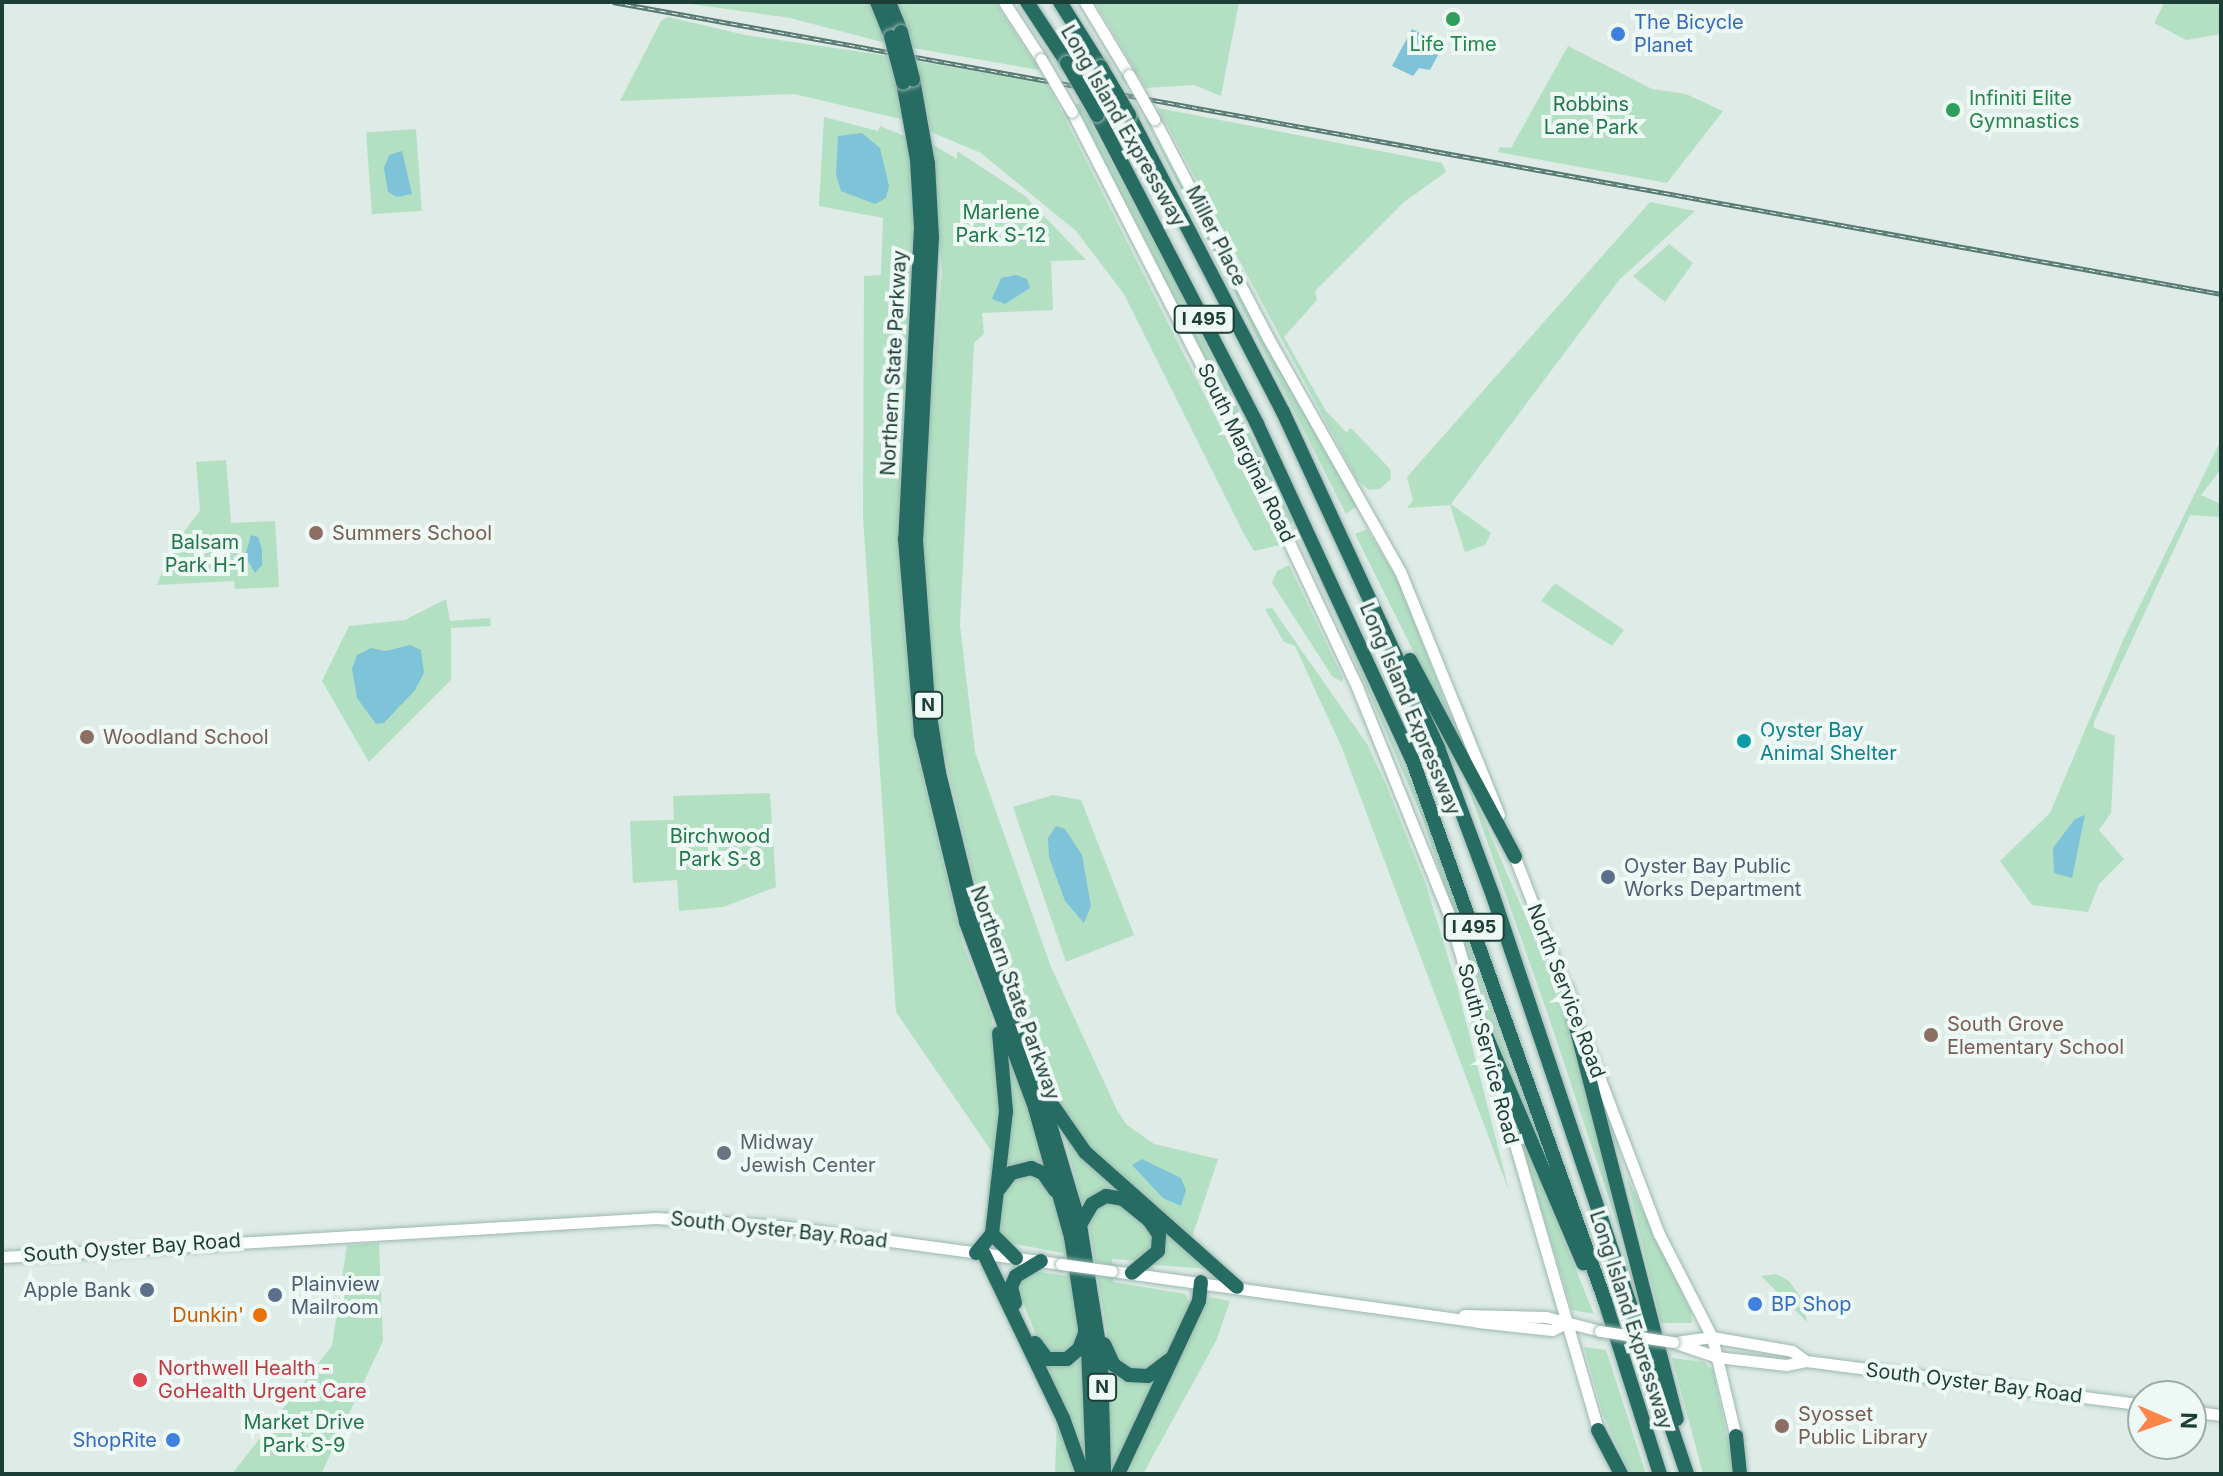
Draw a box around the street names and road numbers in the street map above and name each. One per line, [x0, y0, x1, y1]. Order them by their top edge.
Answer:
street label: Long Island Expressway [1056, 21, 1190, 231]
street label: Miller Place [1180, 182, 1252, 290]
street label: Northern State Parkway [876, 250, 912, 476]
road number: I 495 [1172, 305, 1236, 333]
street label: South Marginal Road [1192, 360, 1300, 546]
street label: Long Island Expressway [1354, 599, 1466, 819]
road number: N [912, 691, 944, 719]
street label: Northern State Parkway [965, 883, 1065, 1103]
street label: North Service Road [1522, 901, 1610, 1081]
road number: I 495 [1442, 913, 1506, 941]
street label: South Service Road [1452, 961, 1524, 1147]
street label: South Oyster Bay Road [669, 1207, 889, 1253]
street label: Long Island Expressway [1584, 1208, 1678, 1432]
street label: South Oyster Bay Road [22, 1228, 242, 1268]
street label: South Oyster Bay Road [1864, 1358, 2084, 1408]
road number: N [1086, 1373, 1118, 1401]

